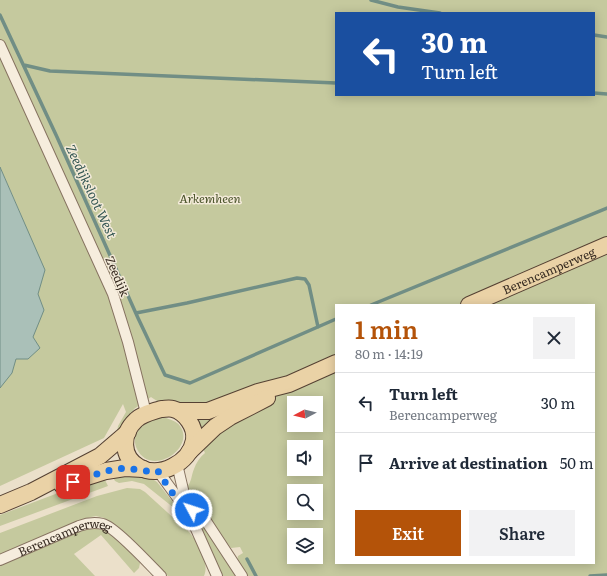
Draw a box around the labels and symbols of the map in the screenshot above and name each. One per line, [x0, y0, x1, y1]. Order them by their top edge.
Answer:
water label: Zeedijksloot West [62, 141, 122, 242]
park label: Arkemheen [179, 189, 241, 207]
street label: Berencamperweg [499, 242, 598, 298]
street label: Zeedijk [101, 253, 135, 300]
north arrow [287, 396, 323, 432]
pin [56, 465, 90, 499]
position arrow [171, 489, 213, 531]
street label: Berencamperweg [15, 514, 116, 560]

